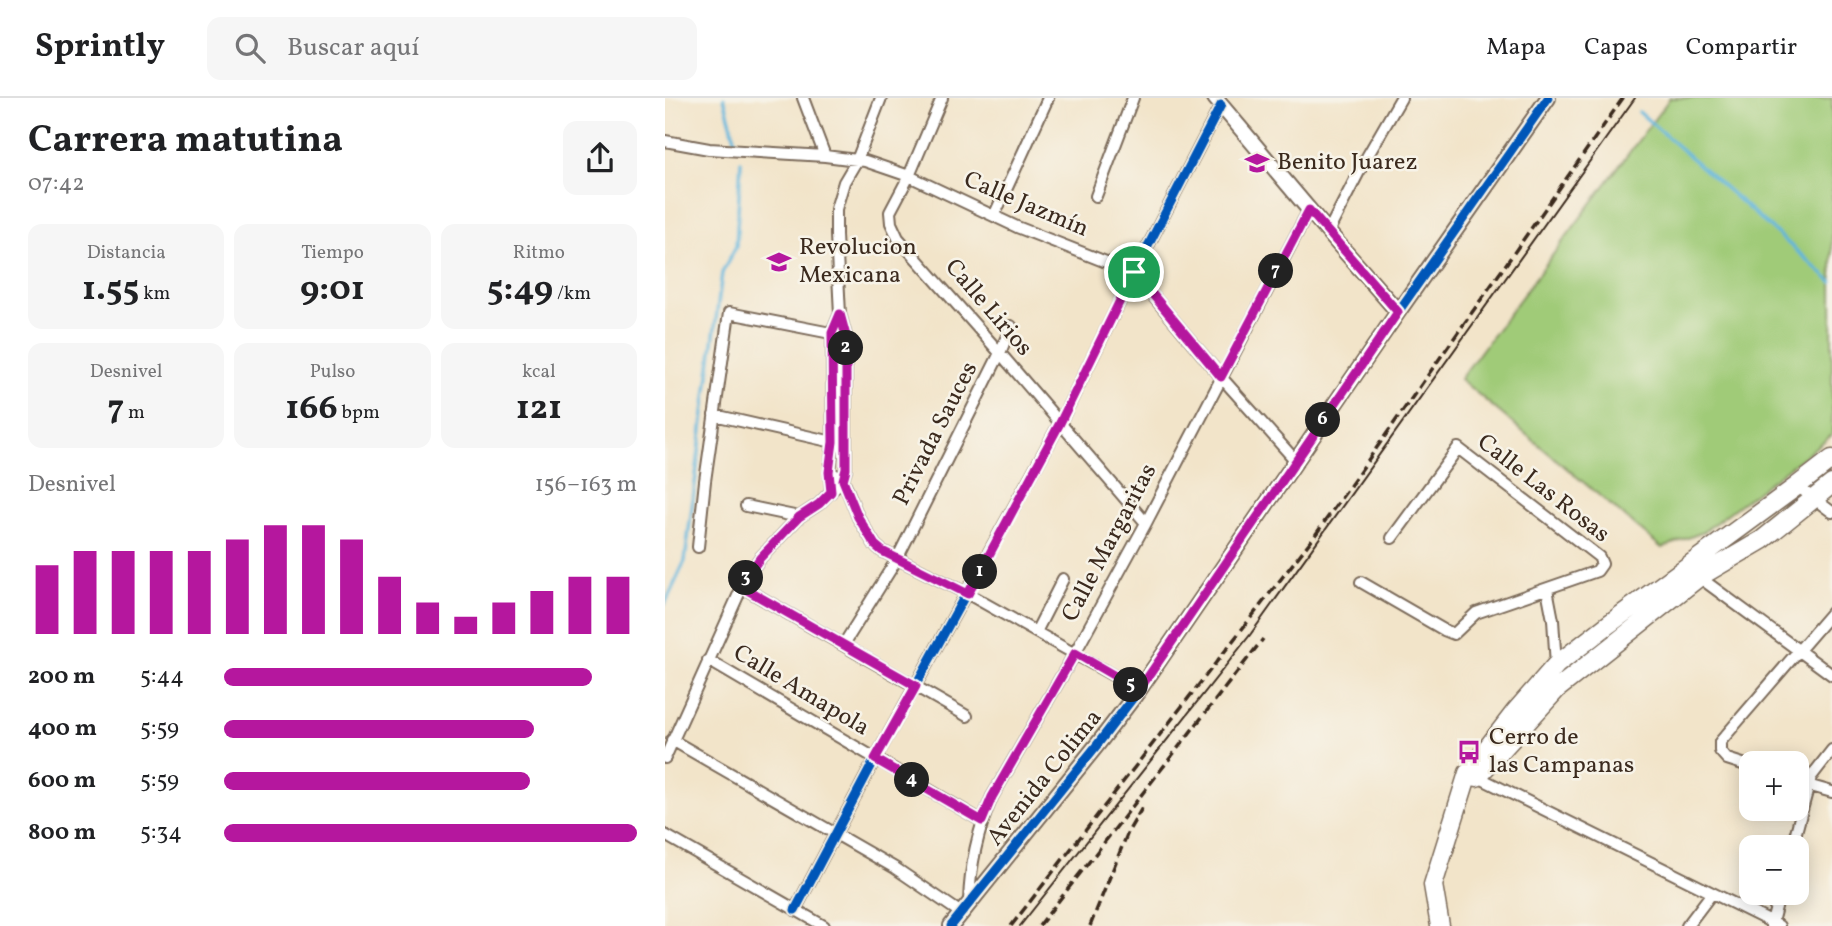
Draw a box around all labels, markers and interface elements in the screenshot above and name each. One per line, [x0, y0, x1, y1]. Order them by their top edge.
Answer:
search box [207, 17, 697, 80]
text: Sprintly [35, 25, 165, 71]
icon: search [231, 29, 269, 67]
text: Buscar aquí [287, 30, 419, 66]
text: Mapa [1486, 31, 1546, 65]
text: Capas [1584, 31, 1648, 65]
text: Compartir [1686, 31, 1797, 65]
text: Carrera matutina [28, 115, 343, 168]
button: share [563, 121, 637, 195]
place label: Benito Juarez [1277, 146, 1417, 180]
school or university icon: Benito Juarez [1243, 149, 1271, 177]
street label: Calle Jazmín [958, 163, 1094, 247]
text: 07:42 [28, 168, 85, 200]
place label: Revolucion Mexicana [799, 231, 917, 293]
text: Distancia [87, 240, 166, 266]
text: Tiempo [301, 240, 364, 266]
text: Ritmo [513, 240, 565, 266]
pin [1104, 242, 1164, 302]
school or university icon: Revolucion Mexicana [765, 248, 793, 276]
street label: Calle Lirios [936, 252, 1040, 364]
icon: arrive [1115, 253, 1153, 291]
pin: 7 [1259, 254, 1293, 288]
text: 7 [1271, 257, 1280, 283]
text: 1.55 [82, 266, 139, 314]
text: 9:01 [300, 266, 365, 314]
text: 5:49 [487, 266, 553, 314]
text: km [139, 281, 170, 307]
text: /km [553, 281, 591, 307]
pin: 2 [829, 330, 863, 366]
text: 2 [841, 334, 850, 360]
street label: Privada Sauces [885, 356, 987, 512]
text: Desnivel [90, 359, 162, 385]
text: Pulso [310, 359, 355, 385]
text: kcal [522, 359, 556, 385]
text: 7 [107, 385, 124, 433]
text: 166 [285, 385, 338, 433]
text: 121 [516, 385, 562, 433]
text: m [124, 400, 145, 426]
text: bpm [338, 400, 380, 426]
pin: 6 [1305, 402, 1341, 438]
text: 6 [1317, 406, 1328, 432]
street label: Calle Las Rosas [1470, 426, 1616, 552]
street label: Calle Margaritas [1054, 458, 1166, 628]
text: Desnivel [28, 469, 116, 501]
text: 156–163 m [535, 469, 637, 501]
pin: 1 [963, 554, 997, 589]
text: 1 [976, 558, 983, 584]
pin: 3 [729, 560, 763, 596]
text: 3 [741, 564, 750, 590]
street label: Calle Amapola [726, 637, 876, 745]
text: 200 m [28, 661, 95, 693]
text: 5:44 [140, 661, 184, 693]
pin: 5 [1113, 668, 1149, 702]
text: 5 [1126, 671, 1135, 697]
street label: Avenida Colima [979, 702, 1111, 854]
text: 400 m [28, 713, 97, 745]
text: 5:59 [140, 713, 179, 745]
place label: Cerro de las Campanas [1489, 721, 1634, 783]
bus stop icon: Cerro de las Campanas [1455, 738, 1483, 766]
map controls [1739, 751, 1809, 905]
button: + [1739, 751, 1809, 821]
pin: 4 [895, 762, 929, 798]
text: 600 m [28, 765, 96, 797]
text: 5:59 [140, 765, 179, 797]
text: 4 [906, 766, 917, 792]
text: 800 m [28, 817, 96, 849]
text: 5:34 [140, 817, 182, 849]
button: − [1739, 835, 1809, 905]

